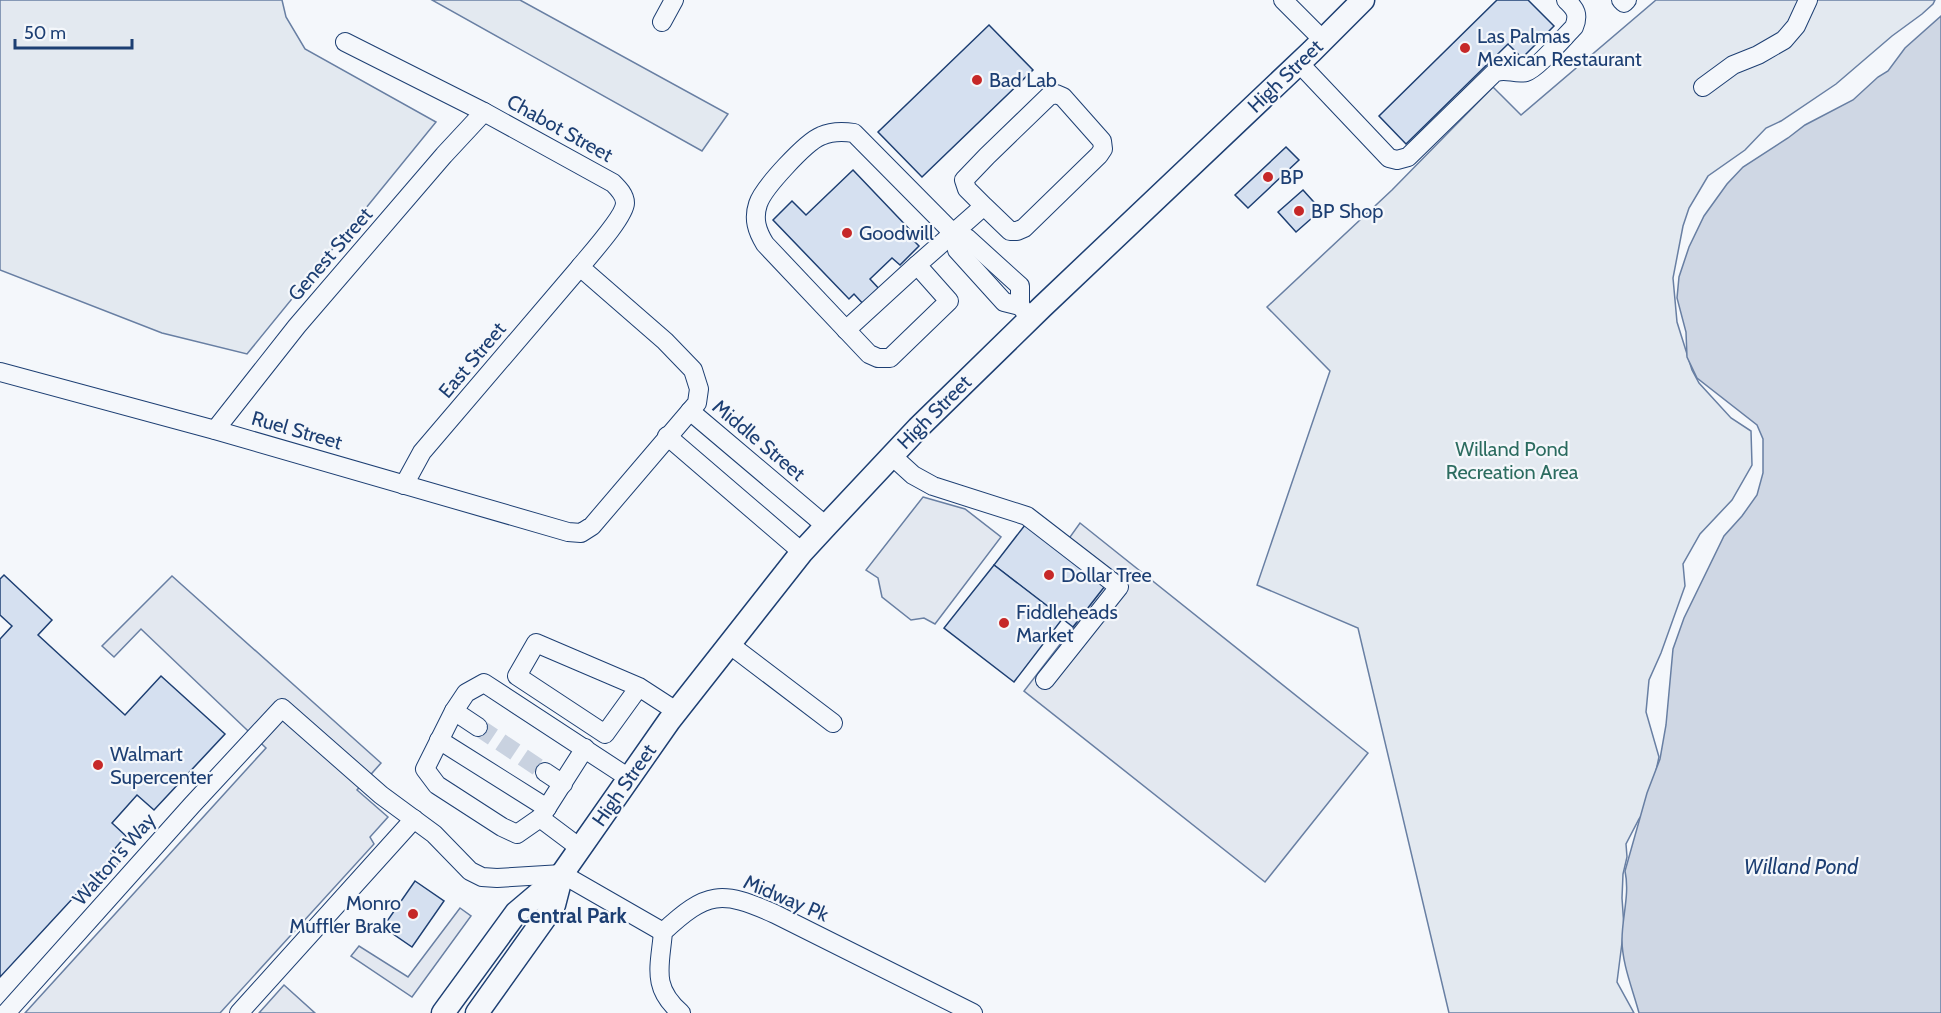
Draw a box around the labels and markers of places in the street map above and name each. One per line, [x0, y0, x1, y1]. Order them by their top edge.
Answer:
place label: Las Palmas Mexican Restaurant [1477, 24, 1642, 71]
marker: Las Palmas Mexican Restaurant [1458, 41, 1472, 55]
place label: Bad Lab [989, 68, 1057, 92]
marker: Bad Lab [970, 73, 984, 87]
place label: BP [1280, 165, 1303, 189]
marker: BP [1261, 170, 1275, 184]
place label: BP Shop [1311, 199, 1383, 223]
marker: BP Shop [1292, 204, 1306, 218]
place label: Goodwill [859, 221, 934, 245]
marker: Goodwill [840, 226, 854, 240]
place label: Dollar Tree [1061, 563, 1152, 587]
marker: Dollar Tree [1042, 568, 1056, 582]
place label: Fiddleheads Market [1016, 600, 1118, 647]
marker: Fiddleheads Market [997, 616, 1011, 630]
place label: Walmart Supercenter [110, 742, 214, 789]
marker: Walmart Supercenter [91, 758, 105, 772]
place label: Monro Muffler Brake [289, 891, 401, 938]
marker: Monro Muffler Brake [406, 907, 420, 921]

